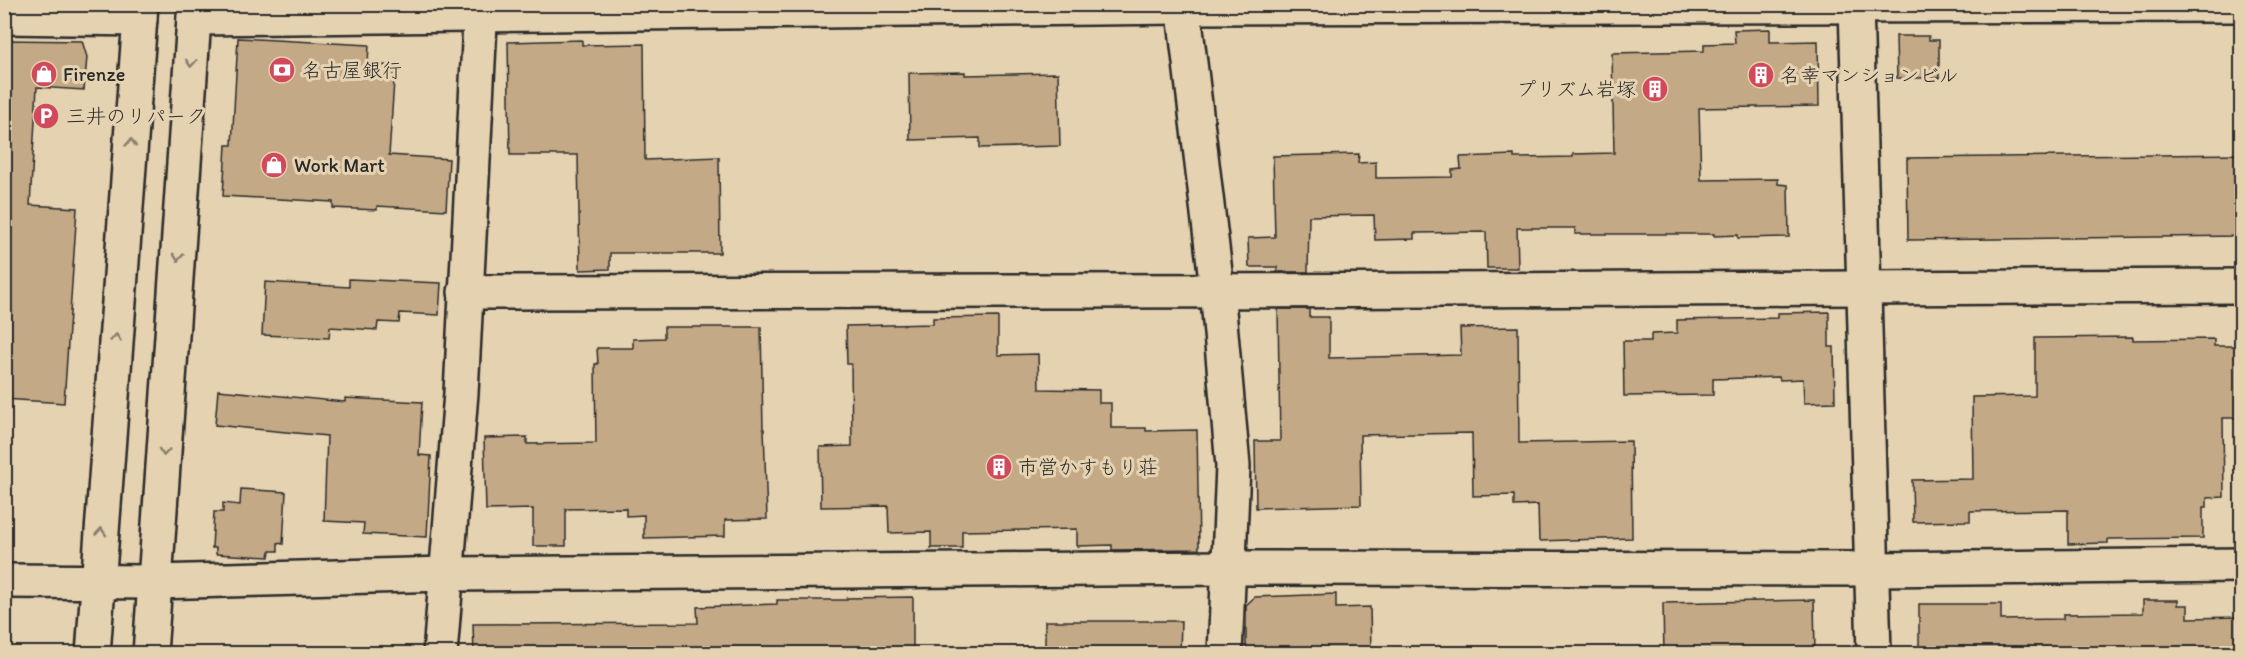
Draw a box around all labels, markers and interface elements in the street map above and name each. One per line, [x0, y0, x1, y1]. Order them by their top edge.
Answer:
bank icon: 名古屋銀行 [267, 55, 297, 85]
one-way arrow [185, 58, 198, 67]
place label: 名古屋銀行 [302, 58, 402, 82]
shop icon: Firenze [29, 59, 59, 89]
building icon: 名幸マンションビル [1746, 60, 1776, 90]
place label: Firenze [63, 62, 125, 86]
place label: 名幸マンションビル [1780, 63, 1959, 87]
building icon: プリズム岩塚 [1640, 74, 1670, 104]
place label: プリズム岩塚 [1516, 77, 1636, 101]
parking icon: 三井のリパーク [31, 101, 61, 131]
place label: 三井のリパーク [66, 104, 206, 128]
one-way arrow [124, 139, 137, 148]
shop icon: Work Mart [259, 150, 289, 180]
place label: Work Mart [294, 153, 385, 177]
one-way arrow [171, 253, 184, 262]
one-way arrow [109, 333, 122, 342]
one-way arrow [158, 447, 171, 456]
building icon: 市営かすもり荘 [984, 452, 1014, 482]
place label: 市営かすもり荘 [1018, 455, 1158, 479]
one-way arrow [94, 528, 107, 537]

